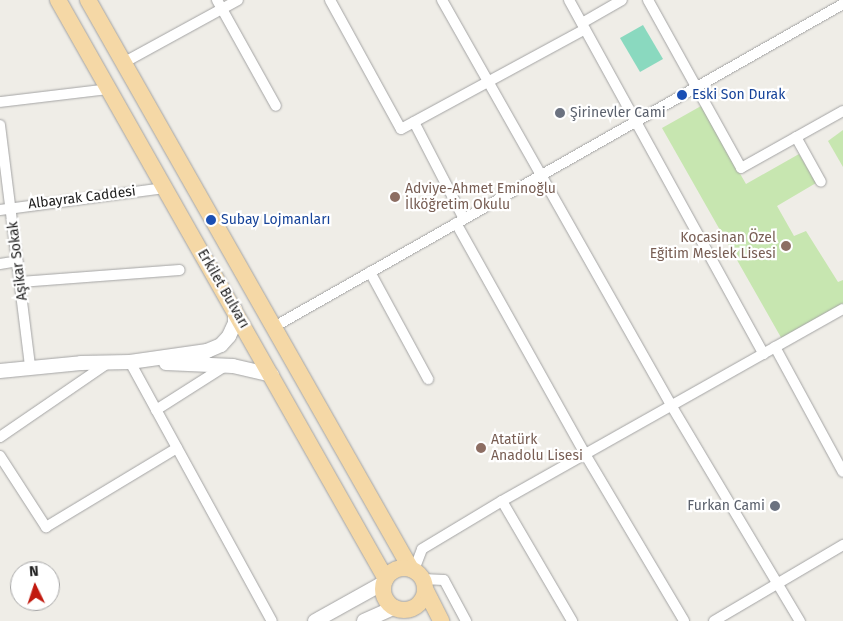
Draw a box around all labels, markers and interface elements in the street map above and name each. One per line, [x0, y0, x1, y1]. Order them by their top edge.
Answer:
place label: Eski Son Durak [692, 87, 785, 103]
marker: Eski Son Durak [676, 89, 688, 101]
place label: Şirinevler Cami [570, 105, 666, 121]
marker: Şirinevler Cami [554, 107, 566, 119]
place label: Adviye-Ahmet Eminoğlu İlköğretim Okulu [405, 181, 556, 213]
street label: Albayrak Caddesi [27, 183, 137, 213]
marker: Adviye-Ahmet Eminoğlu İlköğretim Okulu [389, 191, 401, 203]
place label: Subay Lojmanları [221, 212, 330, 228]
marker: Subay Lojmanları [205, 214, 217, 226]
street label: Aşikar Sokak [5, 220, 31, 302]
place label: Kocasinan Özel Eğitim Meslek Lisesi [650, 230, 776, 262]
marker: Kocasinan Özel Eğitim Meslek Lisesi [780, 240, 792, 252]
street label: Erkilet Bulvarı [194, 246, 252, 332]
place label: Atatürk Anadolu Lisesi [491, 432, 583, 464]
marker: Atatürk Anadolu Lisesi [475, 442, 487, 454]
place label: Furkan Cami [687, 498, 765, 514]
marker: Furkan Cami [769, 500, 781, 512]
north arrow [10, 561, 60, 611]
text: N [29, 563, 39, 580]

